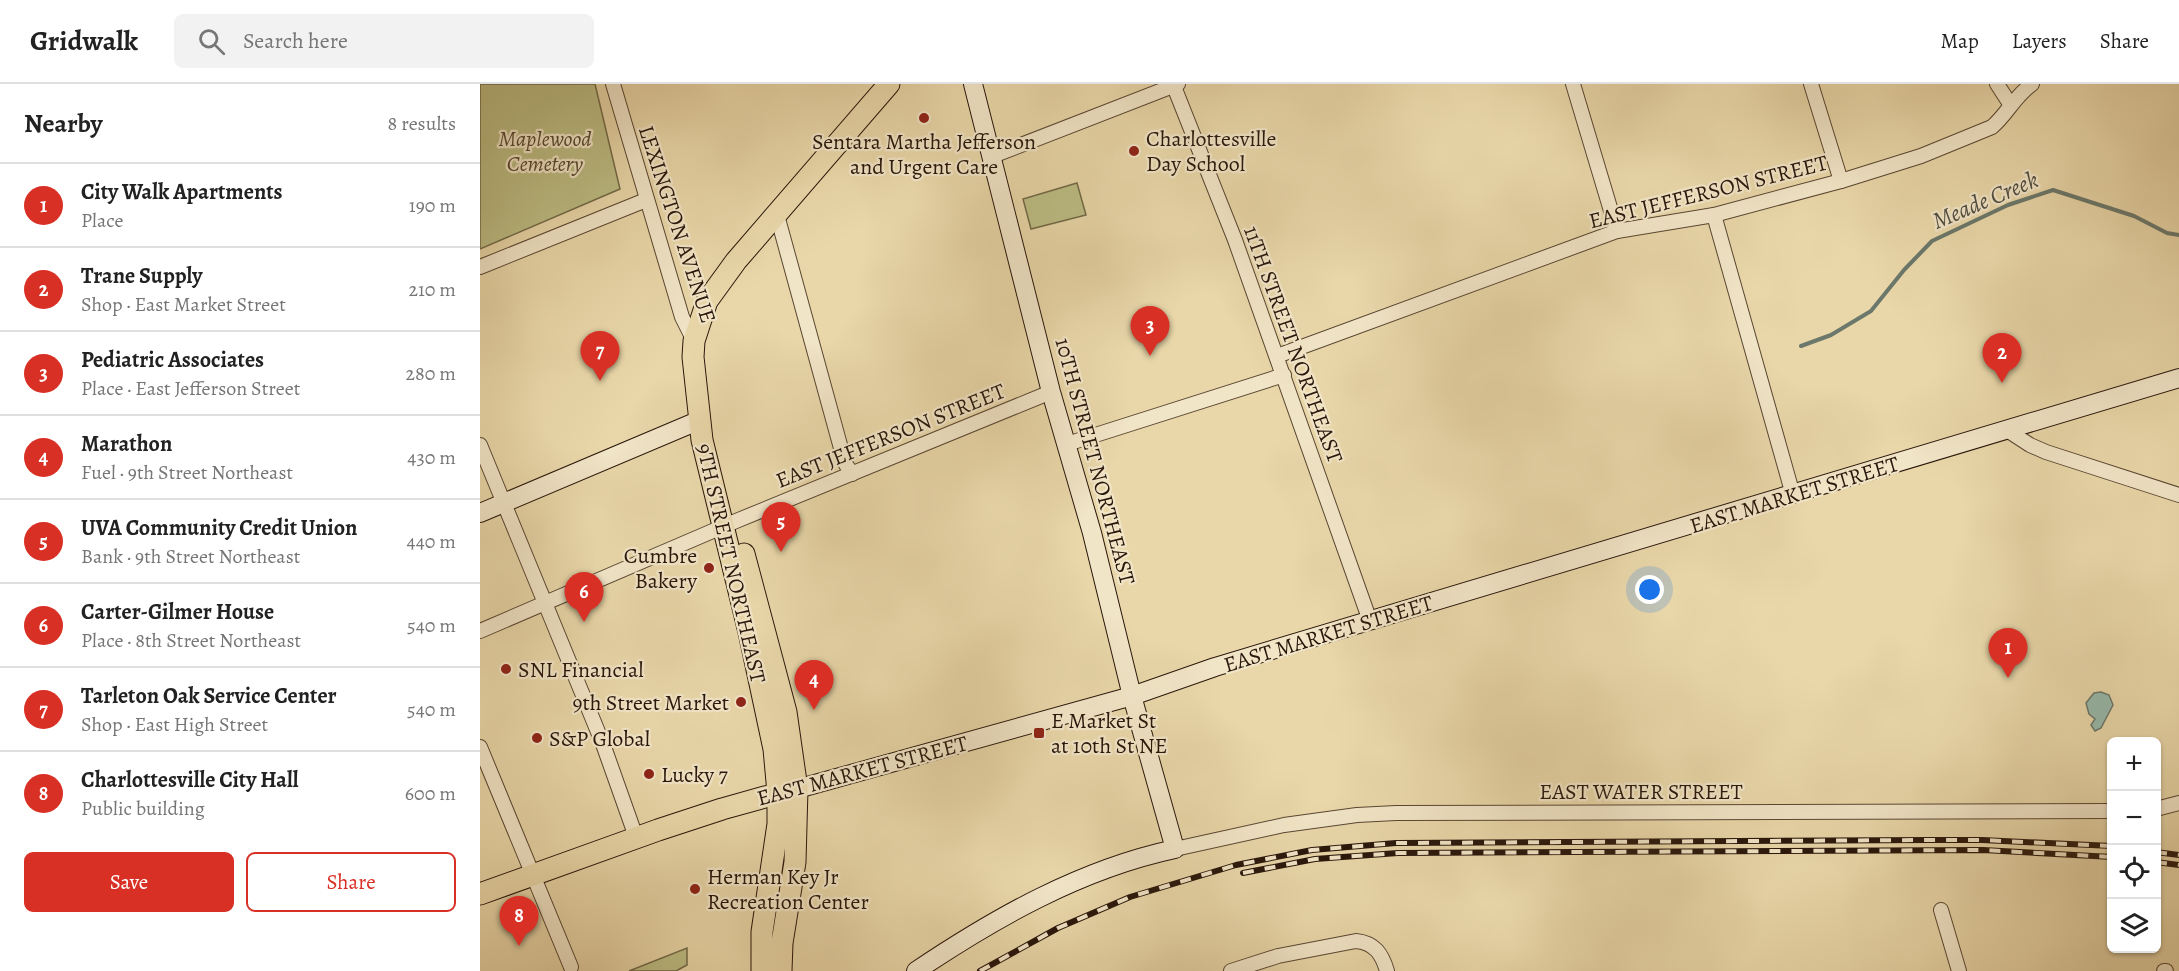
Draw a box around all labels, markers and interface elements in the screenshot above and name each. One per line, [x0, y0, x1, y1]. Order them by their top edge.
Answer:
search box [174, 14, 594, 68]
text: Gridwalk [30, 22, 138, 60]
icon: search [195, 25, 228, 58]
text: Search here [243, 26, 348, 56]
text: Map [1940, 27, 1979, 55]
text: Layers [2012, 27, 2067, 55]
text: Share [2100, 27, 2149, 55]
text: Nearby [24, 106, 103, 141]
text: 8 results [388, 110, 456, 137]
marker: Sentara Martha Jefferson and Urgent Care [917, 111, 931, 125]
street label: LEXINGTON AVENUE [631, 122, 723, 327]
park label: Maplewood Cemetery [498, 124, 592, 179]
place label: Charlottesville Day School [1146, 124, 1276, 179]
place label: Sentara Martha Jefferson and Urgent Care [812, 127, 1036, 182]
marker: Charlottesville Day School [1127, 144, 1141, 158]
street label: EAST JEFFERSON STREET [1586, 148, 1831, 236]
water label: Meade Creek [1927, 163, 2043, 237]
text: City Walk Apartments [81, 177, 283, 207]
text: 1 [40, 192, 47, 219]
text: 190 m [409, 192, 456, 219]
text: Place [81, 207, 123, 234]
street label: 11TH STREET NORTHEAST [1236, 222, 1350, 467]
text: Trane Supply [81, 261, 203, 291]
text: 2 [39, 276, 48, 303]
text: 210 m [408, 276, 456, 303]
text: Shop · East Market Street [81, 291, 286, 318]
pin: 3 [1130, 306, 1170, 356]
pin: 7 [580, 332, 620, 381]
pin: 2 [1982, 334, 2021, 383]
street label: 10TH STREET NORTHEAST [1048, 335, 1142, 588]
text: Pediatric Associates [81, 345, 264, 375]
text: 3 [39, 360, 48, 387]
text: 280 m [406, 360, 456, 387]
text: Place · East Jefferson Street [81, 375, 300, 402]
street label: EAST JEFFERSON STREET [771, 376, 1010, 496]
text: Marathon [81, 429, 172, 459]
street label: 9TH STREET NORTHEAST [689, 440, 773, 686]
text: 4 [39, 444, 48, 471]
text: 430 m [407, 444, 456, 471]
street label: EAST MARKET STREET [1686, 449, 1902, 541]
text: Fuel · 9th Street Northeast [81, 459, 293, 486]
pin: 5 [762, 502, 800, 552]
text: UVA Community Credit Union [81, 513, 357, 543]
text: 5 [39, 528, 48, 555]
text: 440 m [407, 528, 456, 555]
place label: Cumbre Bakery [624, 541, 697, 596]
text: Bank · 9th Street Northeast [81, 543, 300, 570]
marker: Cumbre Bakery [702, 561, 716, 575]
pin: 6 [564, 572, 604, 622]
your location [1635, 575, 1664, 604]
street label: EAST MARKET STREET [1220, 588, 1436, 680]
text: Carter-Gilmer House [81, 597, 274, 627]
text: 6 [39, 612, 48, 639]
text: 540 m [407, 612, 456, 639]
text: Place · 8th Street Northeast [81, 627, 301, 654]
pin: 1 [1988, 628, 2027, 678]
place label: SNL Financial [518, 655, 644, 685]
pin: 4 [794, 660, 834, 710]
marker: SNL Financial [499, 662, 513, 676]
text: Tarleton Oak Service Center [81, 681, 337, 711]
place label: 9th Street Market [572, 688, 729, 718]
marker: 9th Street Market [734, 695, 748, 709]
text: 7 [39, 696, 48, 723]
text: 540 m [407, 696, 456, 723]
place label: E Market St at 10th St NE [1051, 706, 1168, 761]
text: Shop · East High Street [81, 711, 268, 738]
place label: S&P Global [549, 724, 650, 754]
marker: E Market St at 10th St NE [1032, 726, 1046, 740]
street label: EAST MARKET STREET [754, 728, 971, 814]
marker: S&P Global [530, 731, 544, 745]
map controls [2107, 737, 2161, 953]
button: + [2107, 737, 2161, 791]
place label: Lucky 7 [661, 760, 728, 790]
text: Charlottesville City Hall [81, 765, 298, 795]
marker: Lucky 7 [642, 767, 656, 781]
street label: EAST WATER STREET [1539, 777, 1743, 807]
text: 8 [39, 780, 48, 807]
text: 600 m [405, 780, 456, 807]
button: − [2107, 791, 2161, 845]
text: Public building [81, 795, 205, 822]
button: locate [2107, 845, 2161, 899]
button: Save [24, 852, 234, 912]
button: Share [246, 852, 456, 912]
place label: Herman Key Jr Recreation Center [707, 862, 869, 917]
marker: Herman Key Jr Recreation Center [688, 882, 702, 896]
pin: 8 [500, 896, 538, 946]
button: layers [2107, 899, 2161, 953]

